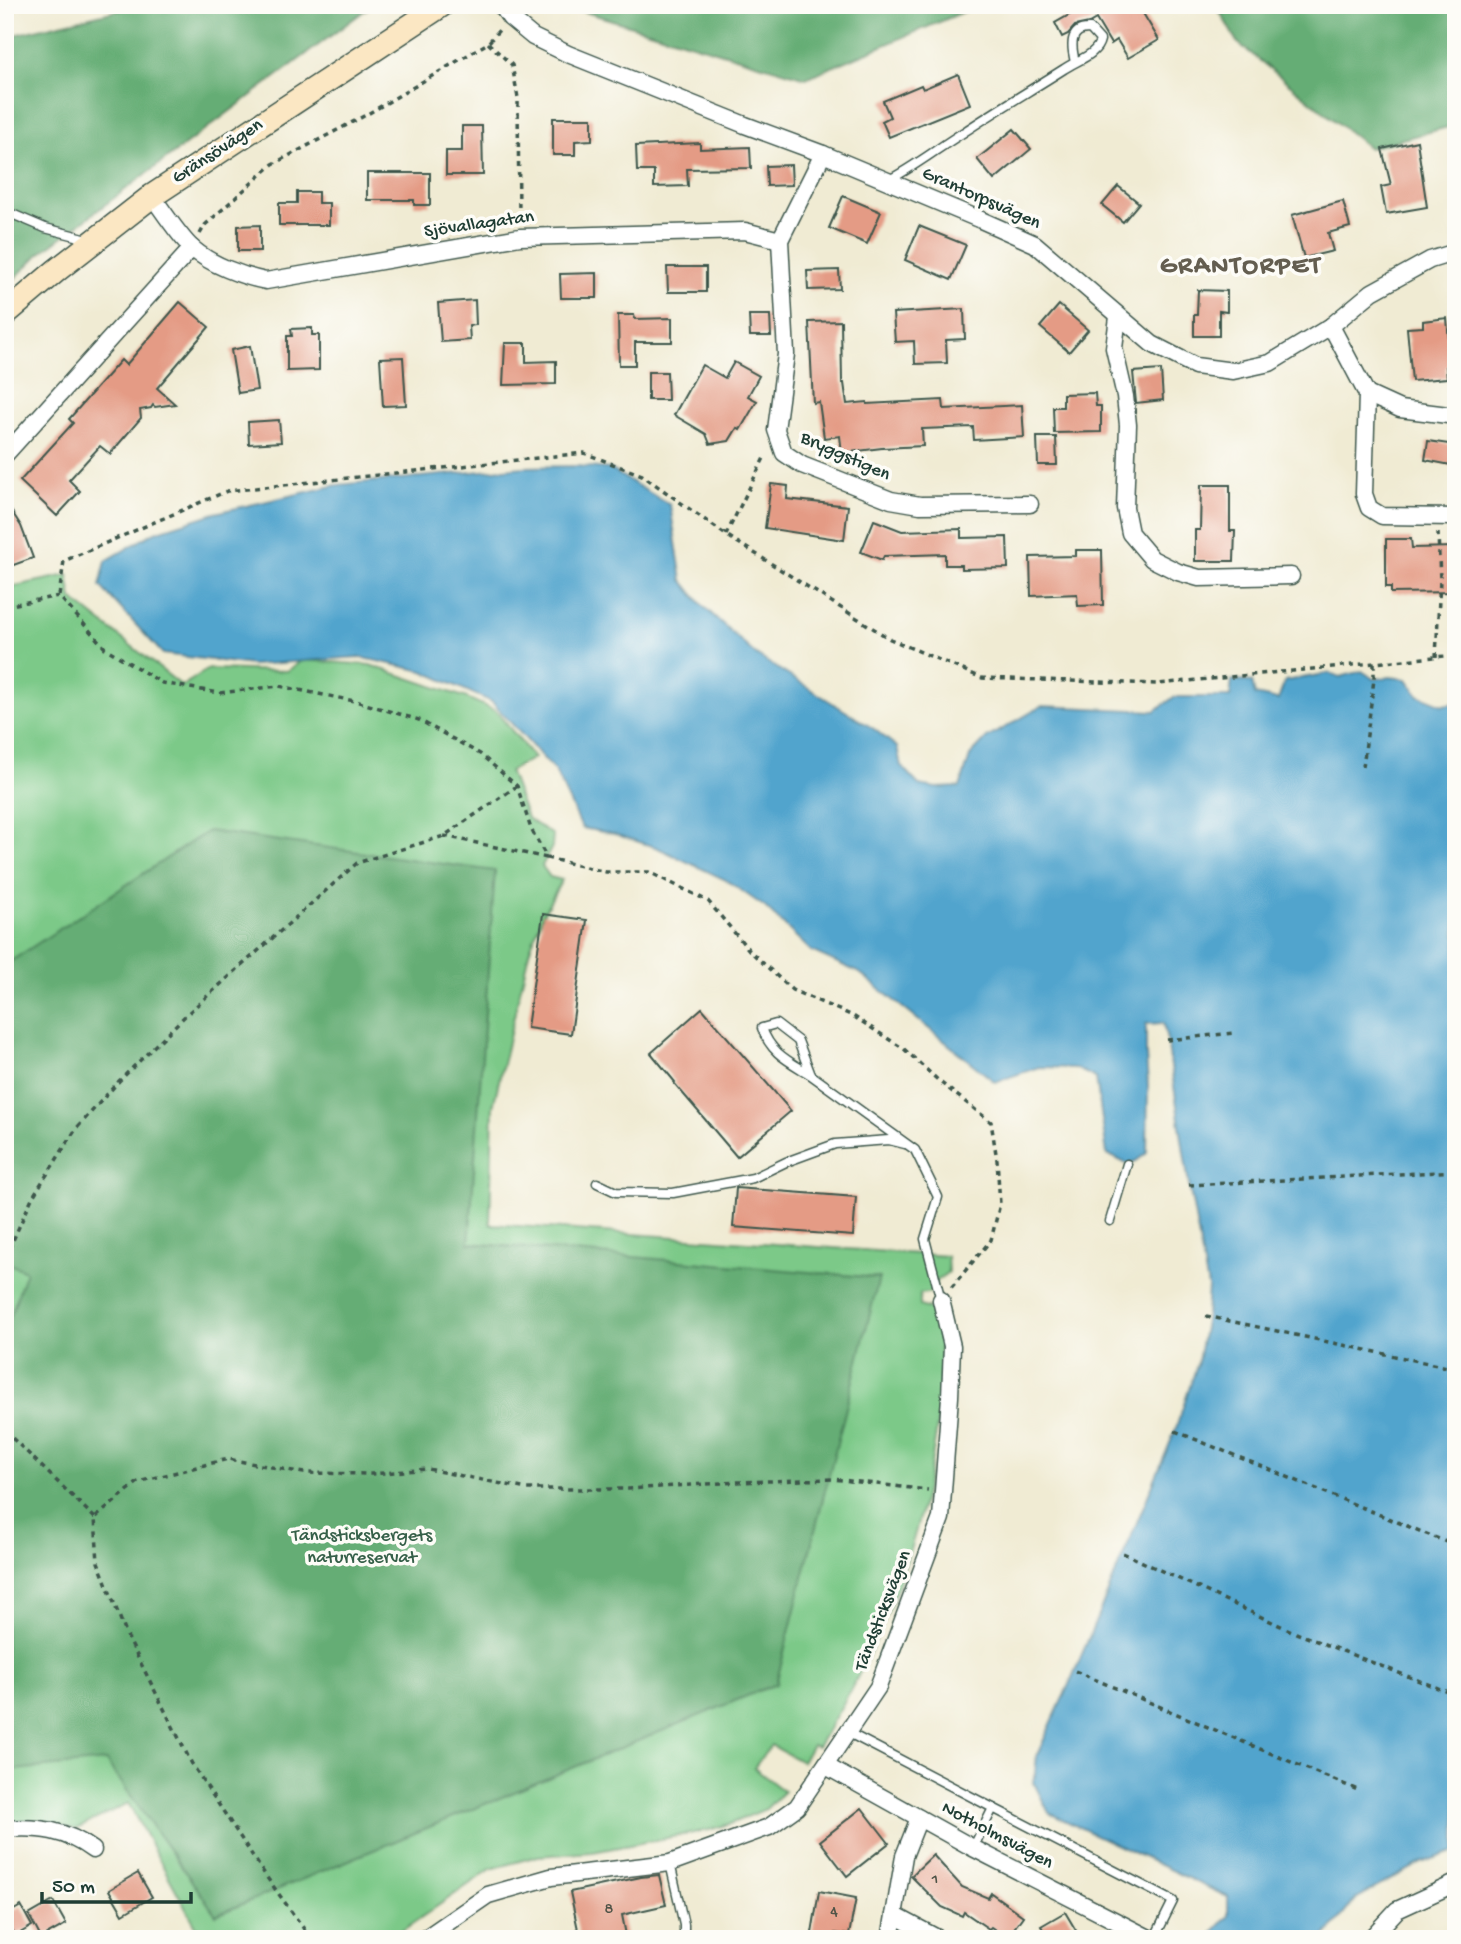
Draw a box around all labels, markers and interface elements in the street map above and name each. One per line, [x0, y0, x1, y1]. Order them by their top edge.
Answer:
street label: Gränsövägen [168, 114, 268, 190]
street label: Grantorpsvägen [918, 163, 1044, 235]
street label: Sjövallagatan [423, 206, 535, 244]
district label: GRANTORPET [1160, 252, 1322, 283]
street label: Bryggstigen [796, 427, 893, 487]
park label: Tändsticksbergets naturreservat [291, 1525, 433, 1570]
street label: Tändsticksvägen [850, 1547, 918, 1676]
street label: Notholmsvägen [937, 1797, 1057, 1875]
scale bar [42, 1860, 191, 1904]
house number: 1 [931, 1871, 938, 1890]
text: 50 m [52, 1876, 95, 1901]
house number: 8 [605, 1901, 614, 1920]
house number: 4 [830, 1904, 838, 1923]

